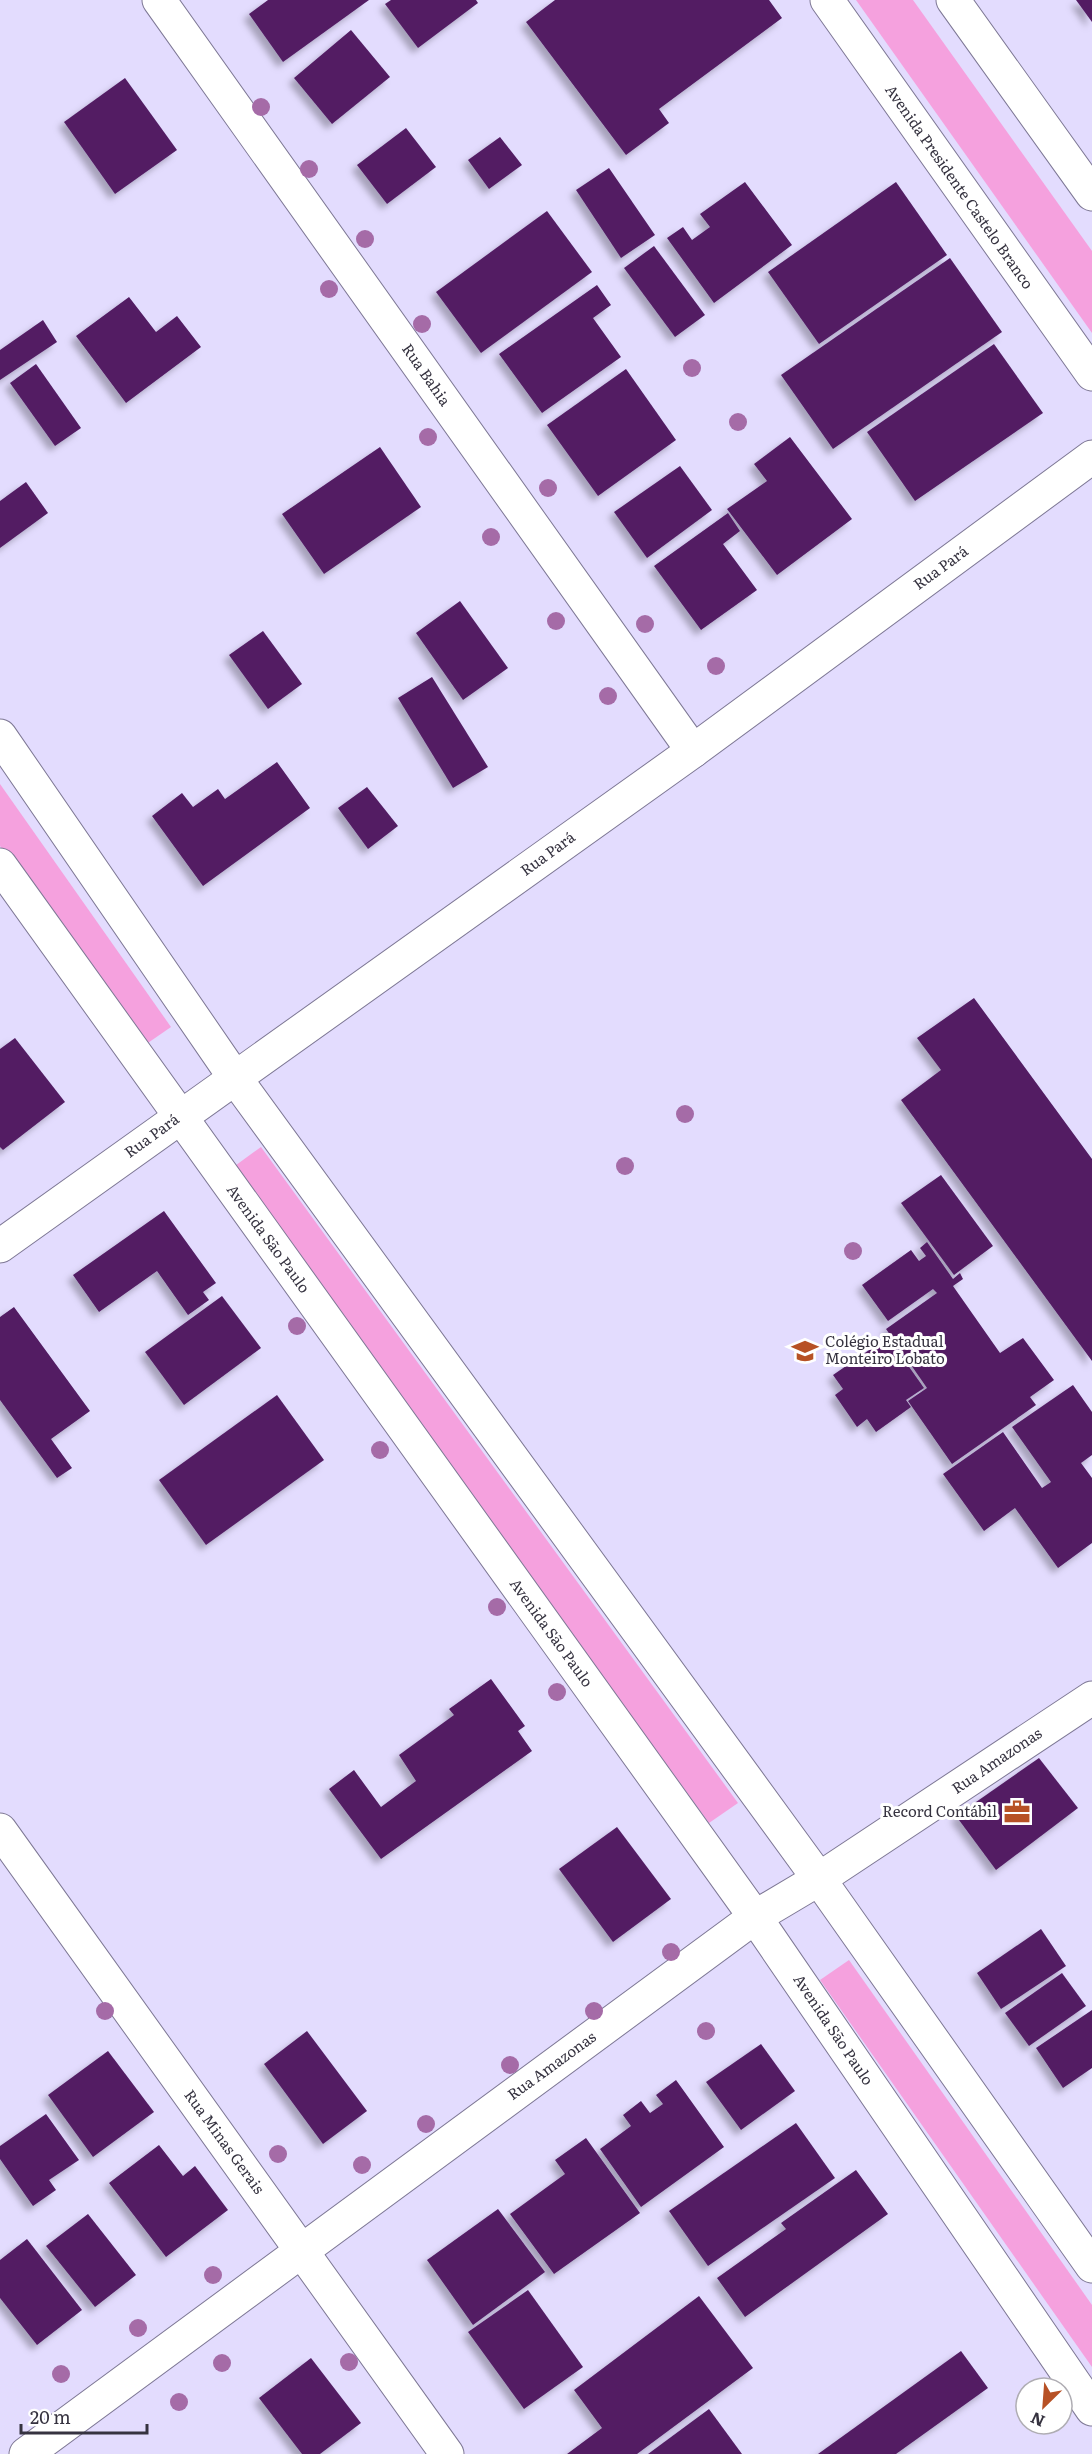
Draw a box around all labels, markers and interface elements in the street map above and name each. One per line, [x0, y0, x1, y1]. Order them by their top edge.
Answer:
street label: Avenida Presidente Castelo Branco [880, 79, 1040, 293]
street label: Rua Bahia [397, 338, 458, 411]
street label: Rua Pará [908, 538, 973, 595]
street label: Rua Pará [515, 824, 580, 881]
street label: Rua Pará [119, 1106, 184, 1163]
street label: Avenida São Paulo [222, 1179, 317, 1297]
place label: Colégio Estadual Monteiro Lobato [825, 1329, 945, 1369]
school or university icon: Colégio Estadual Monteiro Lobato [790, 1336, 820, 1366]
street label: Avenida São Paulo [505, 1573, 600, 1691]
street label: Rua Amazonas [946, 1721, 1046, 1799]
office icon: Record Contábil [1002, 1797, 1032, 1827]
place label: Record Contábil [882, 1799, 997, 1822]
street label: Avenida São Paulo [788, 1969, 880, 2089]
street label: Rua Amazonas [502, 2025, 600, 2105]
street label: Rua Minas Gerais [179, 2084, 271, 2198]
north arrow [1014, 2376, 1074, 2436]
scale bar [21, 2397, 147, 2435]
text: 20 m [30, 2403, 71, 2430]
text: N [1026, 2407, 1048, 2434]

